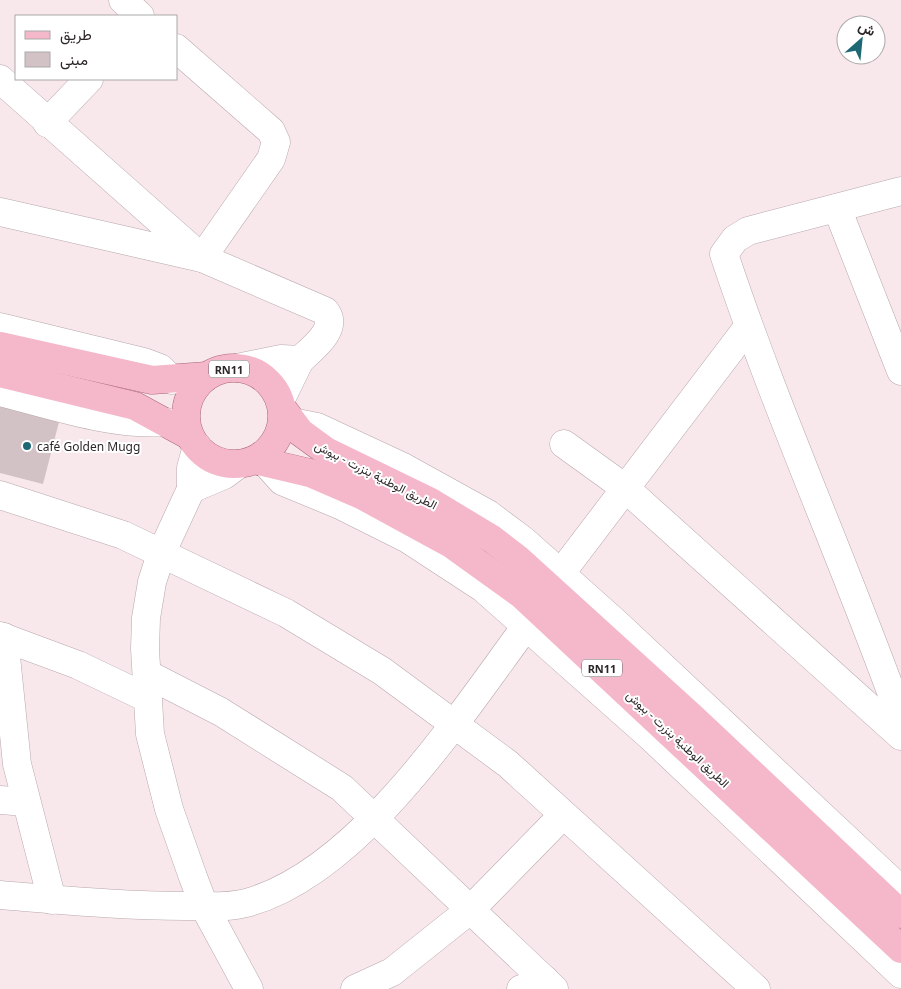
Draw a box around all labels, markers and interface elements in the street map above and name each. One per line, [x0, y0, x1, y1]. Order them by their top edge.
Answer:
legend [15, 15, 178, 80]
north arrow [836, 15, 886, 65]
text: ش [855, 16, 879, 40]
text: طريق [60, 24, 92, 45]
text: مبنى [60, 49, 88, 70]
road number: RN11 [209, 360, 249, 378]
street label: الطريق الوطنية بنزرت - ببوش [312, 437, 440, 513]
place label: café Golden Mugg [37, 438, 140, 455]
marker: café Golden Mugg [21, 440, 33, 452]
road number: RN11 [582, 660, 622, 676]
street label: الطريق الوطنية بنزرت - ببوش [623, 687, 733, 791]

